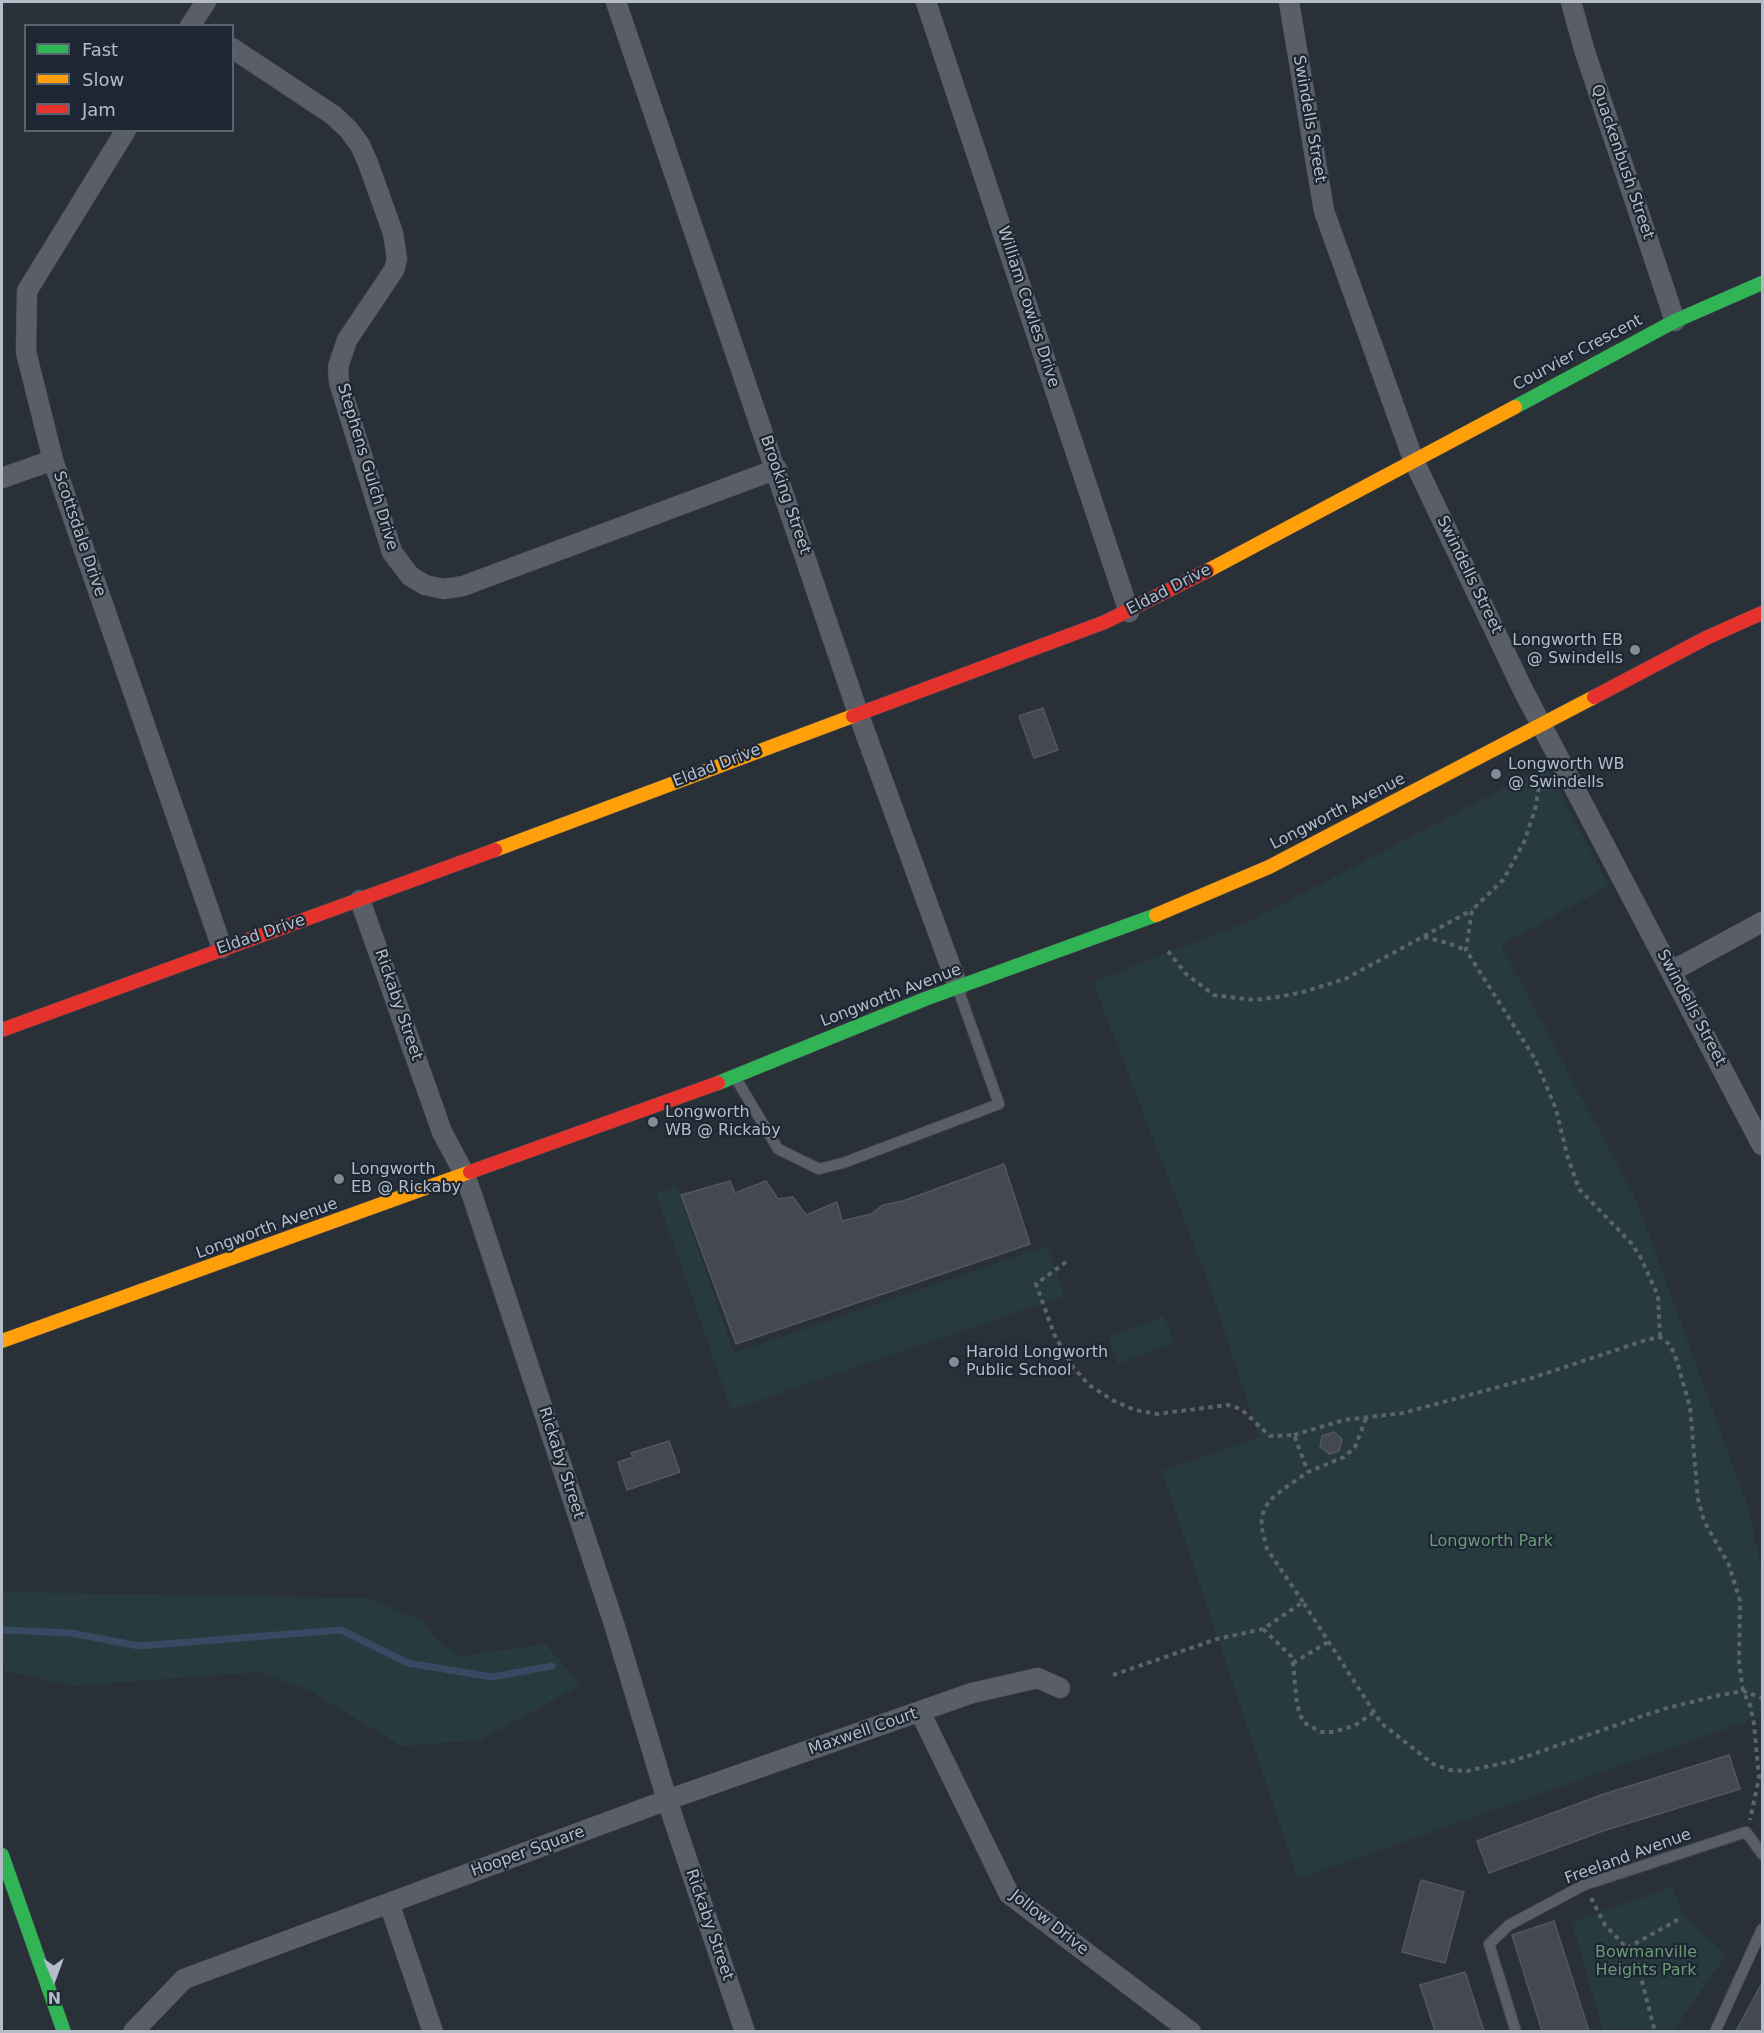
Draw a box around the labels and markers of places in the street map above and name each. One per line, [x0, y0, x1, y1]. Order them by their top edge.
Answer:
place label: Longworth EB @ Swindells [1512, 631, 1623, 669]
marker: Longworth EB @ Swindells [1628, 643, 1642, 657]
place label: Longworth WB @ Swindells [1508, 755, 1624, 793]
marker: Longworth WB @ Swindells [1489, 767, 1503, 781]
place label: Longworth WB @ Rickaby [665, 1103, 781, 1141]
marker: Longworth WB @ Rickaby [646, 1115, 660, 1129]
place label: Longworth EB @ Rickaby [351, 1160, 461, 1198]
marker: Longworth EB @ Rickaby [332, 1172, 346, 1186]
place label: Harold Longworth Public School [966, 1343, 1108, 1381]
marker: Harold Longworth Public School [947, 1355, 961, 1369]

